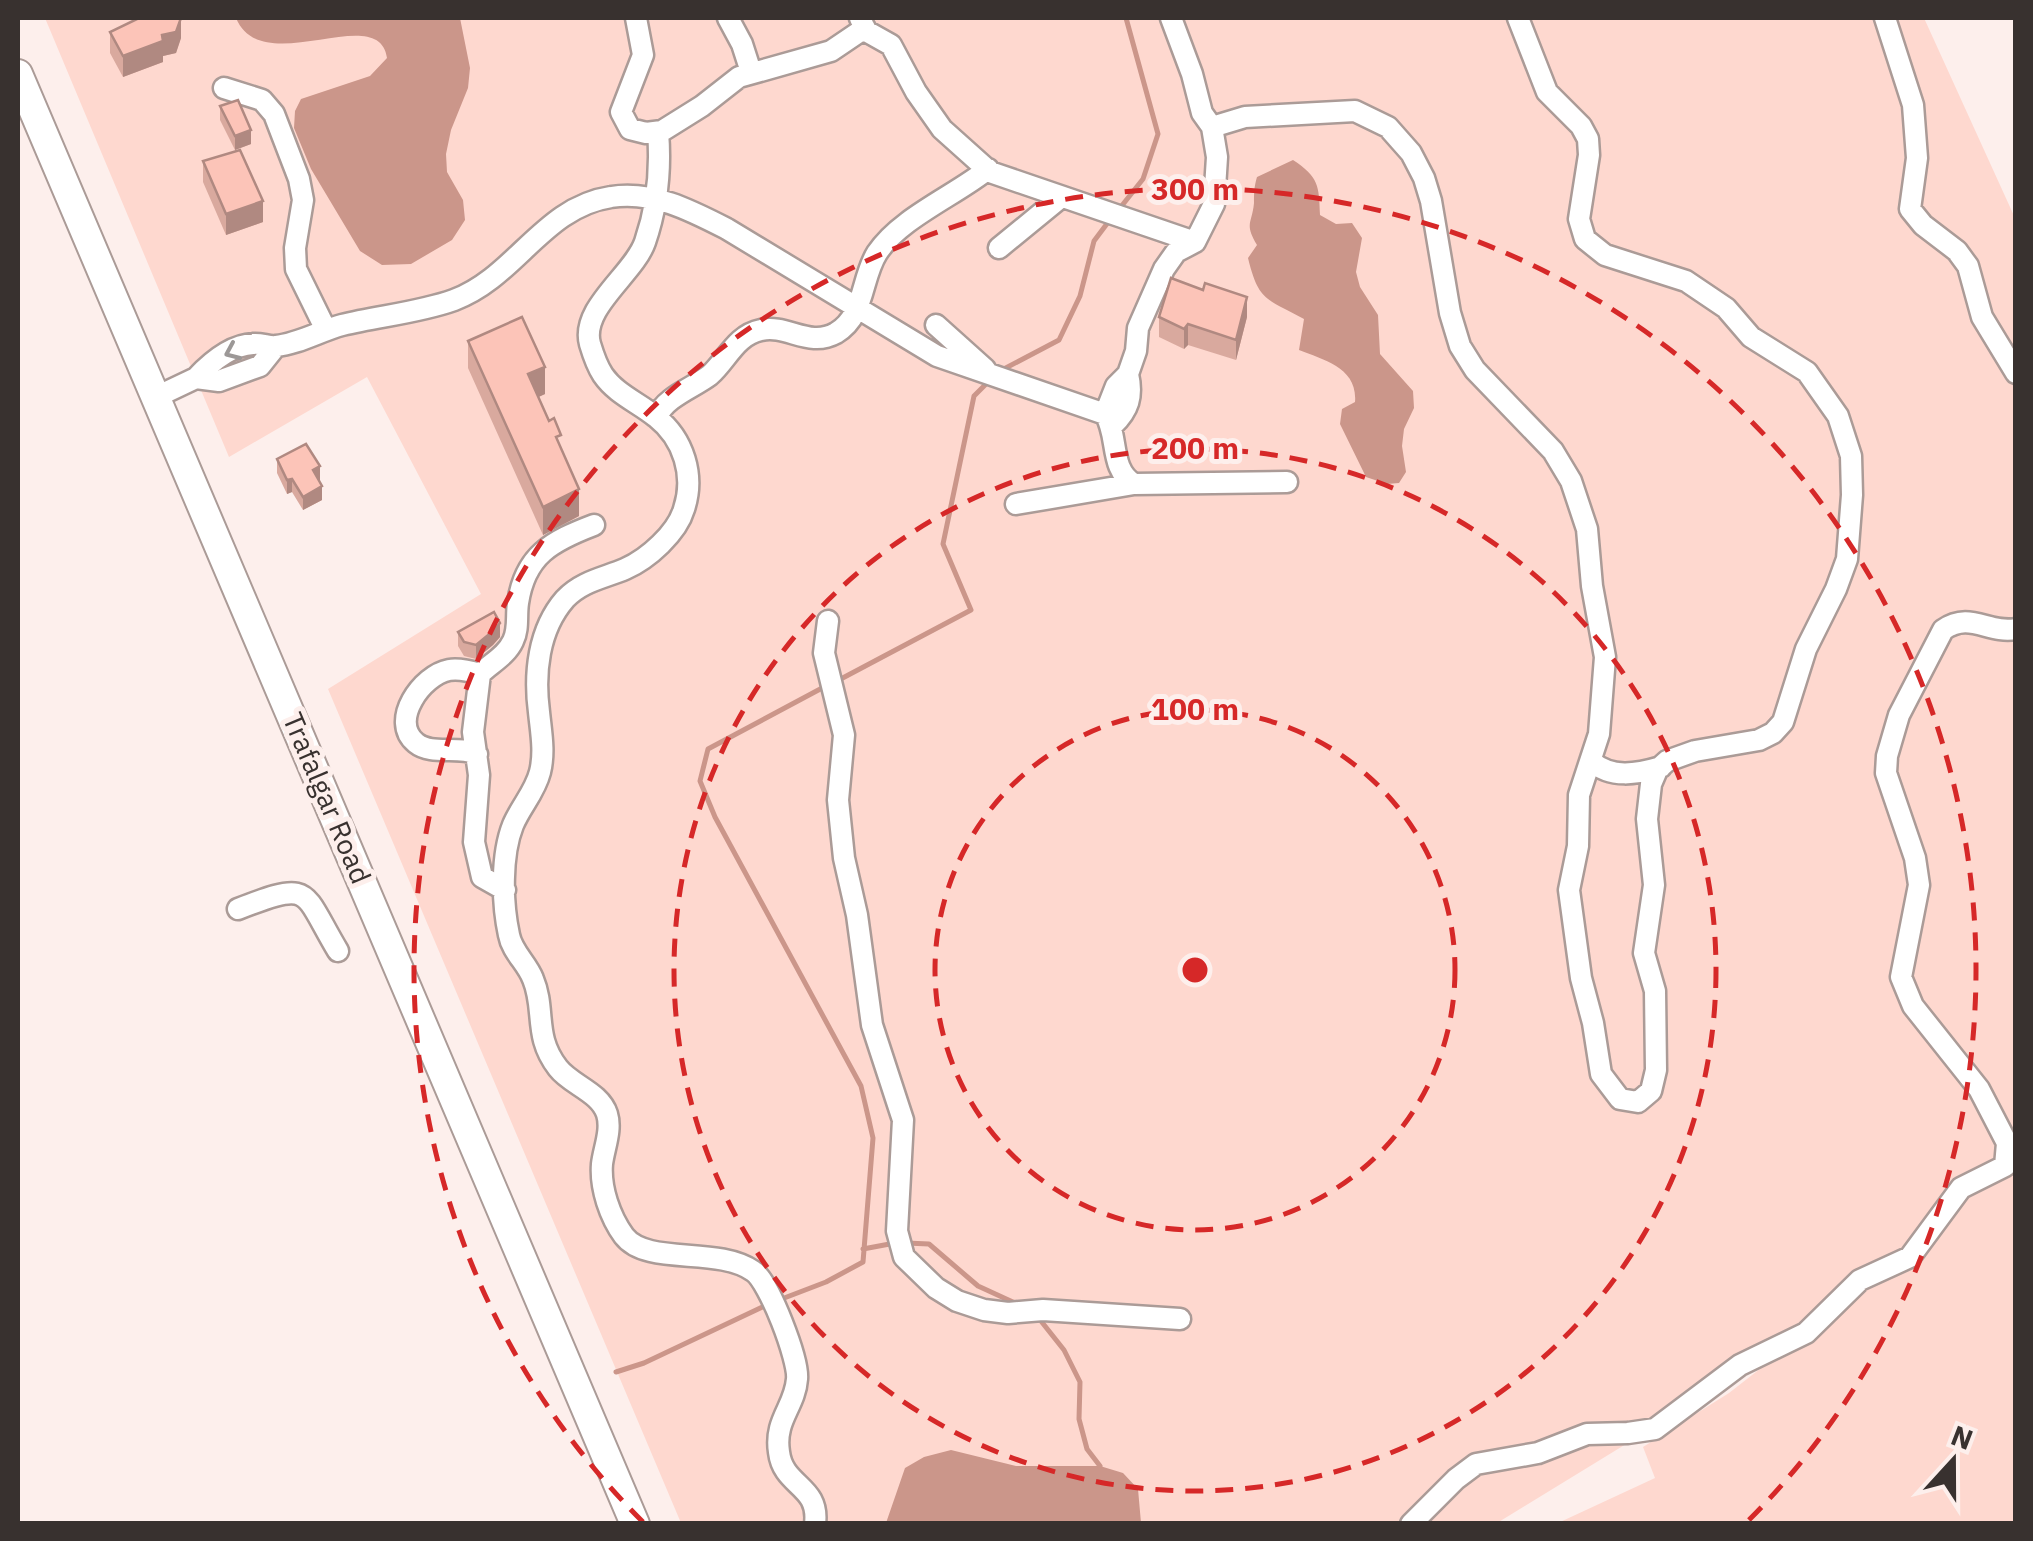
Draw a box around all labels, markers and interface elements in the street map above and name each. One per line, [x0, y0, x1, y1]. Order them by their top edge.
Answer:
text: 300 m [1151, 169, 1239, 208]
one-way arrow [224, 340, 242, 360]
text: 200 m [1151, 428, 1239, 467]
text: 100 m [1151, 689, 1239, 728]
street label: Trafalgar Road [275, 707, 380, 889]
centre of rings [1177, 952, 1213, 988]
north arrow [1903, 1411, 2003, 1511]
text: N [1946, 1416, 1978, 1458]

